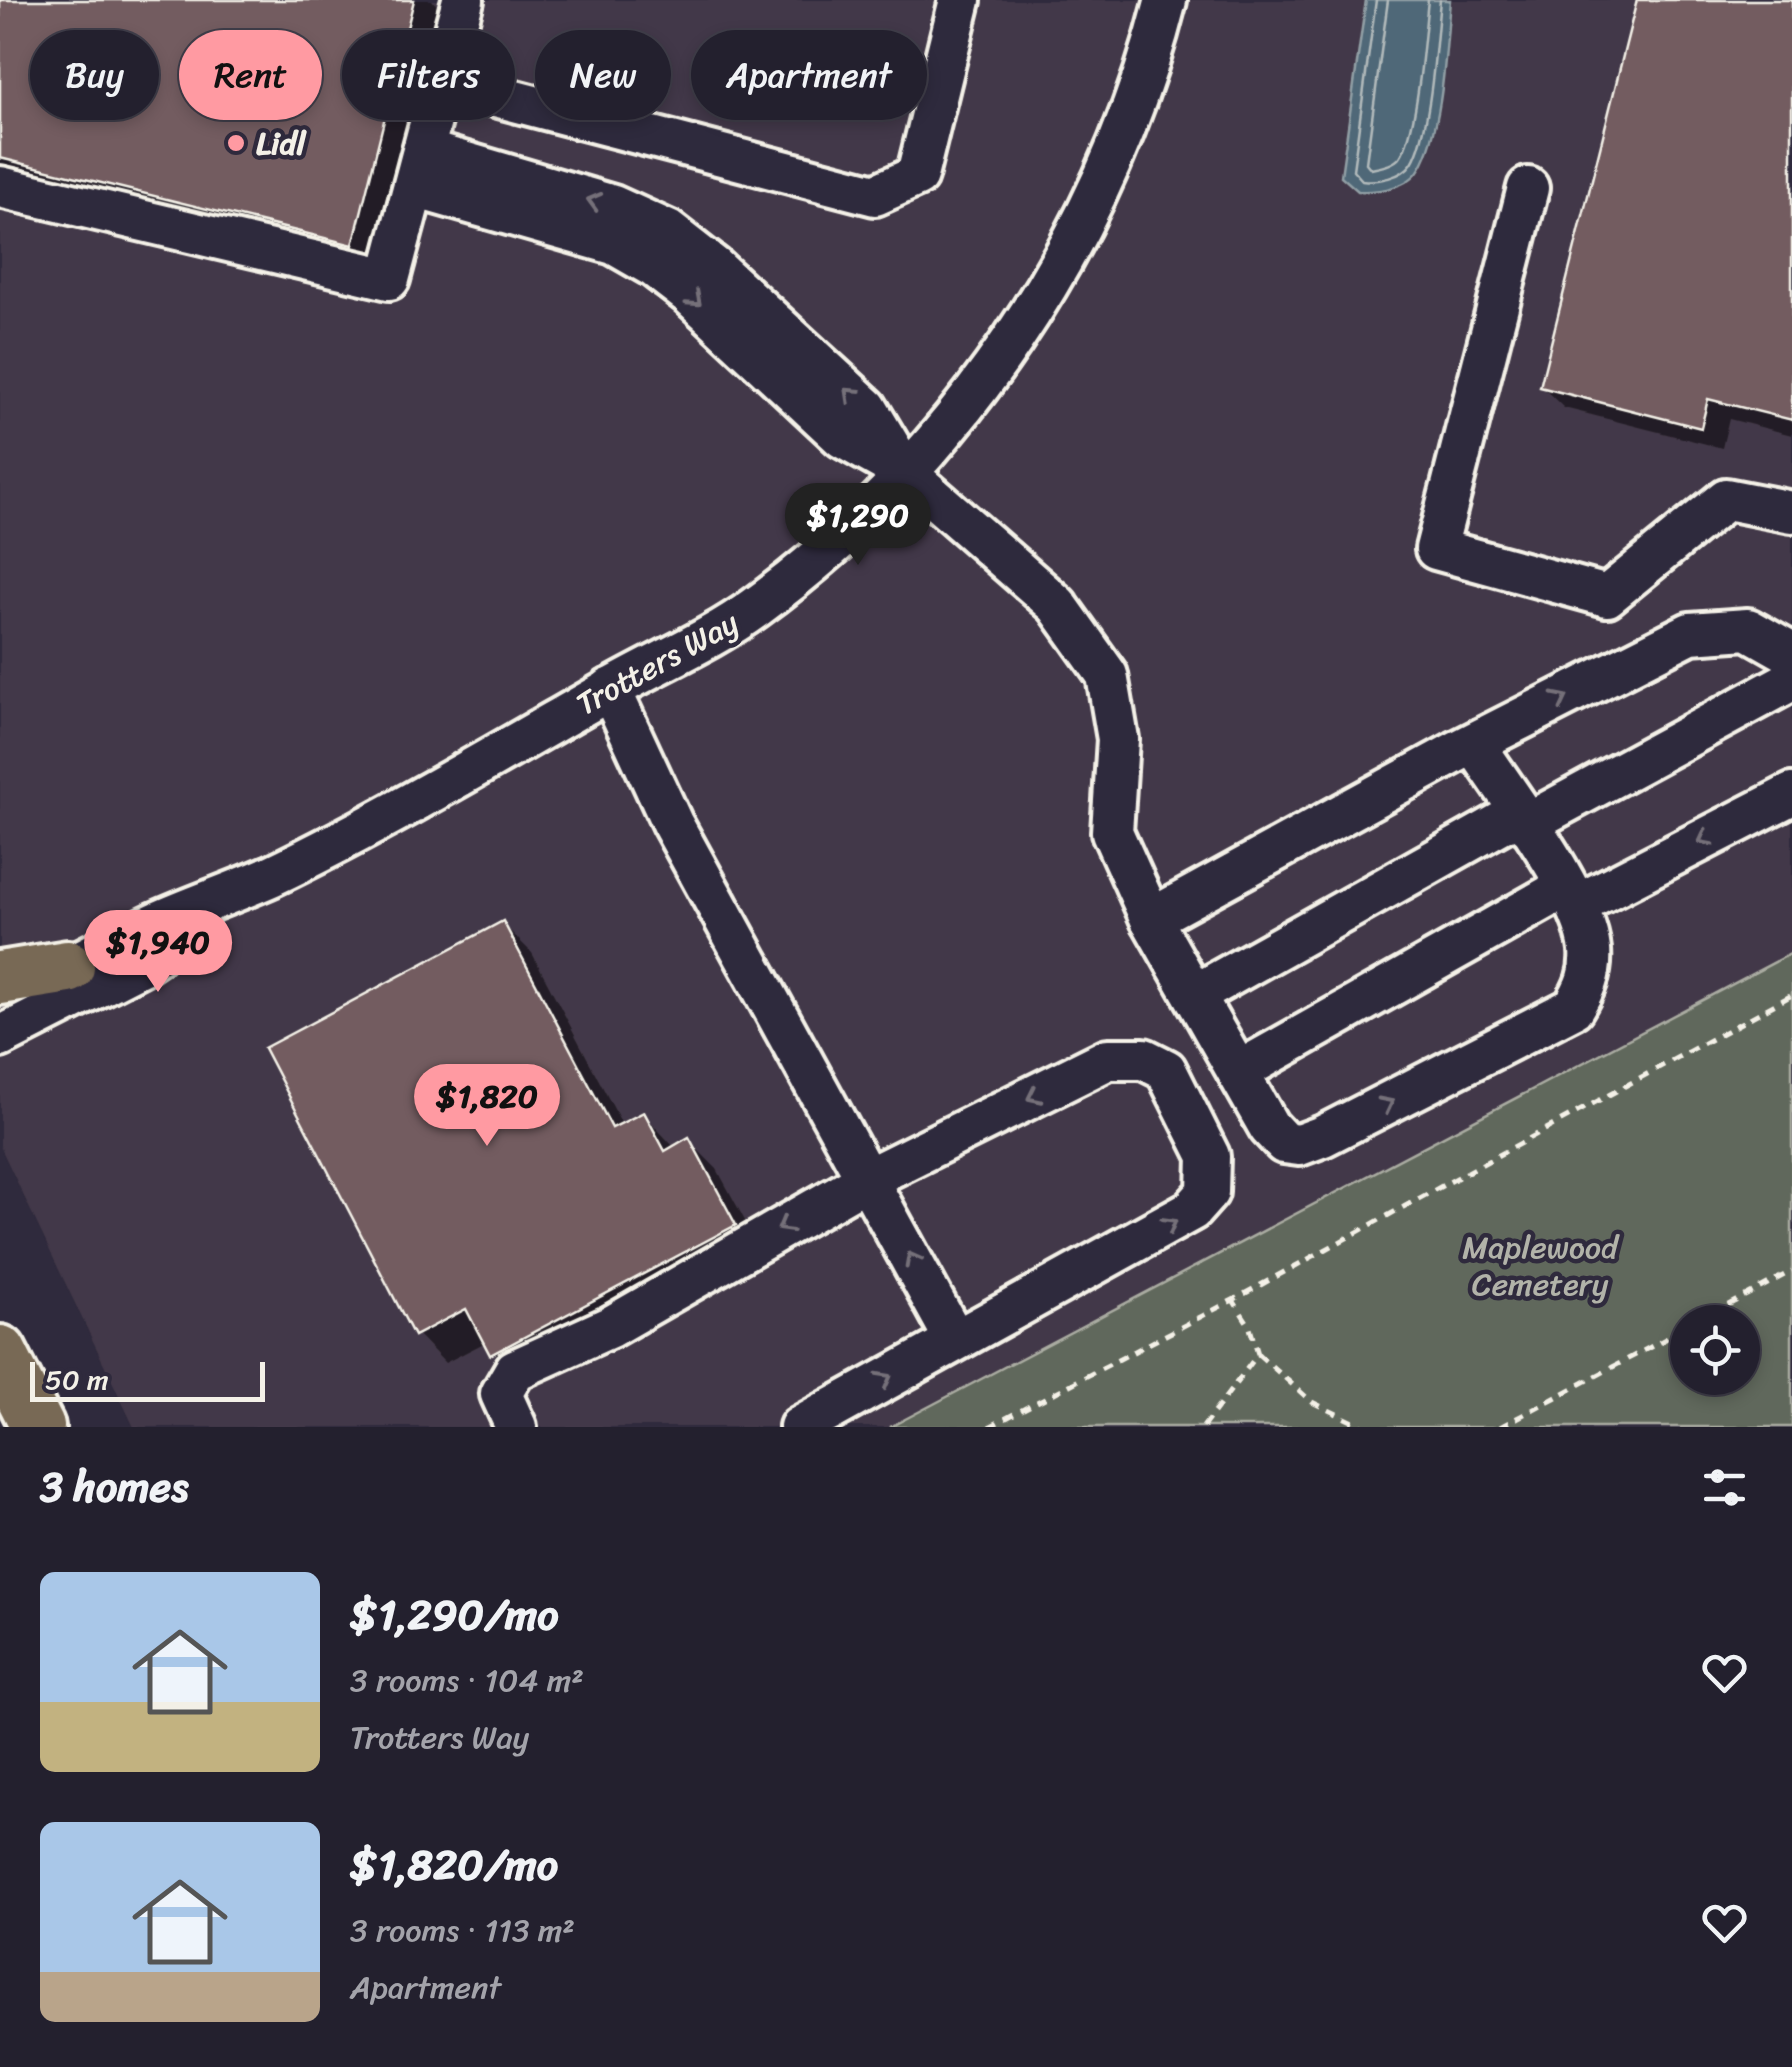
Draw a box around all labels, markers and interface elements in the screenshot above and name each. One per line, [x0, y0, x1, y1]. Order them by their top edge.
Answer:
chip: Buy [30, 30, 159, 120]
chip: Rent [179, 30, 322, 120]
chip: Filters [342, 30, 515, 120]
chip: New [535, 30, 671, 120]
chip: Apartment [691, 30, 927, 120]
place label: Lidl [256, 115, 307, 172]
marker: Lidl [225, 132, 247, 154]
one-way arrow [586, 192, 603, 213]
one-way arrow [683, 289, 702, 307]
one-way arrow [844, 388, 863, 406]
pin: $1,290 [777, 483, 939, 568]
text: $1,290 [807, 487, 909, 544]
street label: Trotters Way [565, 595, 750, 732]
one-way arrow [1551, 692, 1569, 711]
one-way arrow [1698, 827, 1716, 846]
pin: $1,940 [77, 910, 239, 995]
text: $1,940 [106, 914, 210, 971]
pin: $1,820 [406, 1064, 568, 1149]
text: $1,820 [436, 1068, 538, 1125]
one-way arrow [1026, 1084, 1044, 1104]
one-way arrow [1376, 1097, 1394, 1116]
one-way arrow [777, 1214, 795, 1234]
one-way arrow [1159, 1217, 1177, 1236]
park label: Maplewood Cemetery [1462, 1219, 1620, 1313]
one-way arrow [905, 1251, 924, 1269]
map controls [1670, 1305, 1760, 1395]
button: locate [1670, 1305, 1760, 1395]
text: 50 m [45, 1355, 109, 1404]
scale bar [30, 1357, 265, 1402]
one-way arrow [874, 1372, 892, 1392]
text: 3 homes [40, 1450, 188, 1524]
icon: filters [1697, 1460, 1752, 1515]
text: $1,290/mo [350, 1578, 559, 1652]
icon: home [120, 1612, 240, 1732]
icon: heart [1697, 1645, 1752, 1700]
text: 3 rooms · 104 m² [350, 1652, 584, 1709]
text: Trotters Way [350, 1709, 529, 1766]
text: $1,820/mo [350, 1828, 558, 1902]
icon: home [120, 1862, 240, 1982]
icon: heart [1697, 1895, 1752, 1950]
text: 3 rooms · 113 m² [350, 1902, 575, 1959]
text: Apartment [350, 1959, 501, 2016]

